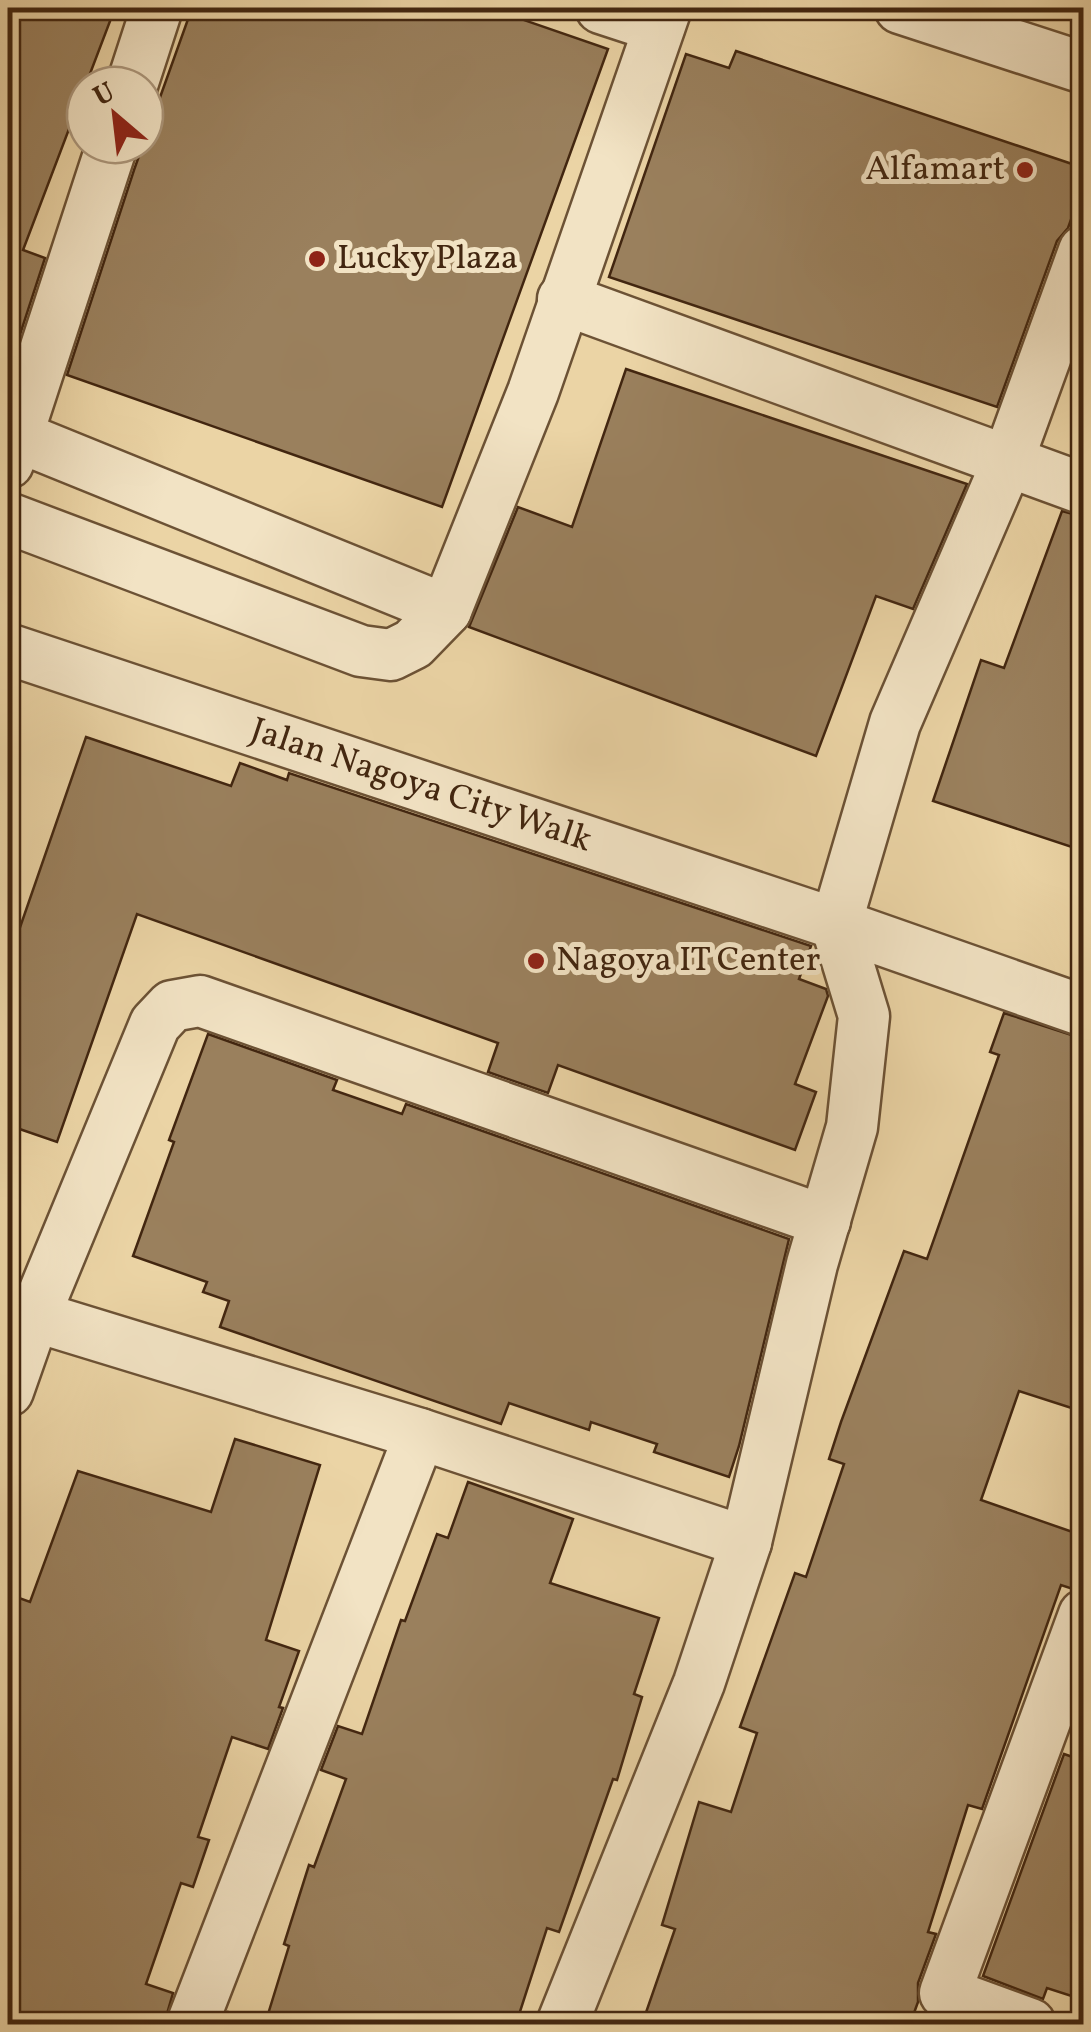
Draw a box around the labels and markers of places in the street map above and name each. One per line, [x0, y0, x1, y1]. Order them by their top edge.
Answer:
place label: Alfamart [865, 146, 1005, 194]
marker: Alfamart [1014, 159, 1036, 181]
place label: Lucky Plaza [337, 235, 518, 283]
marker: Lucky Plaza [306, 248, 328, 270]
place label: Nagoya IT Center [556, 937, 820, 985]
marker: Nagoya IT Center [525, 950, 547, 972]

